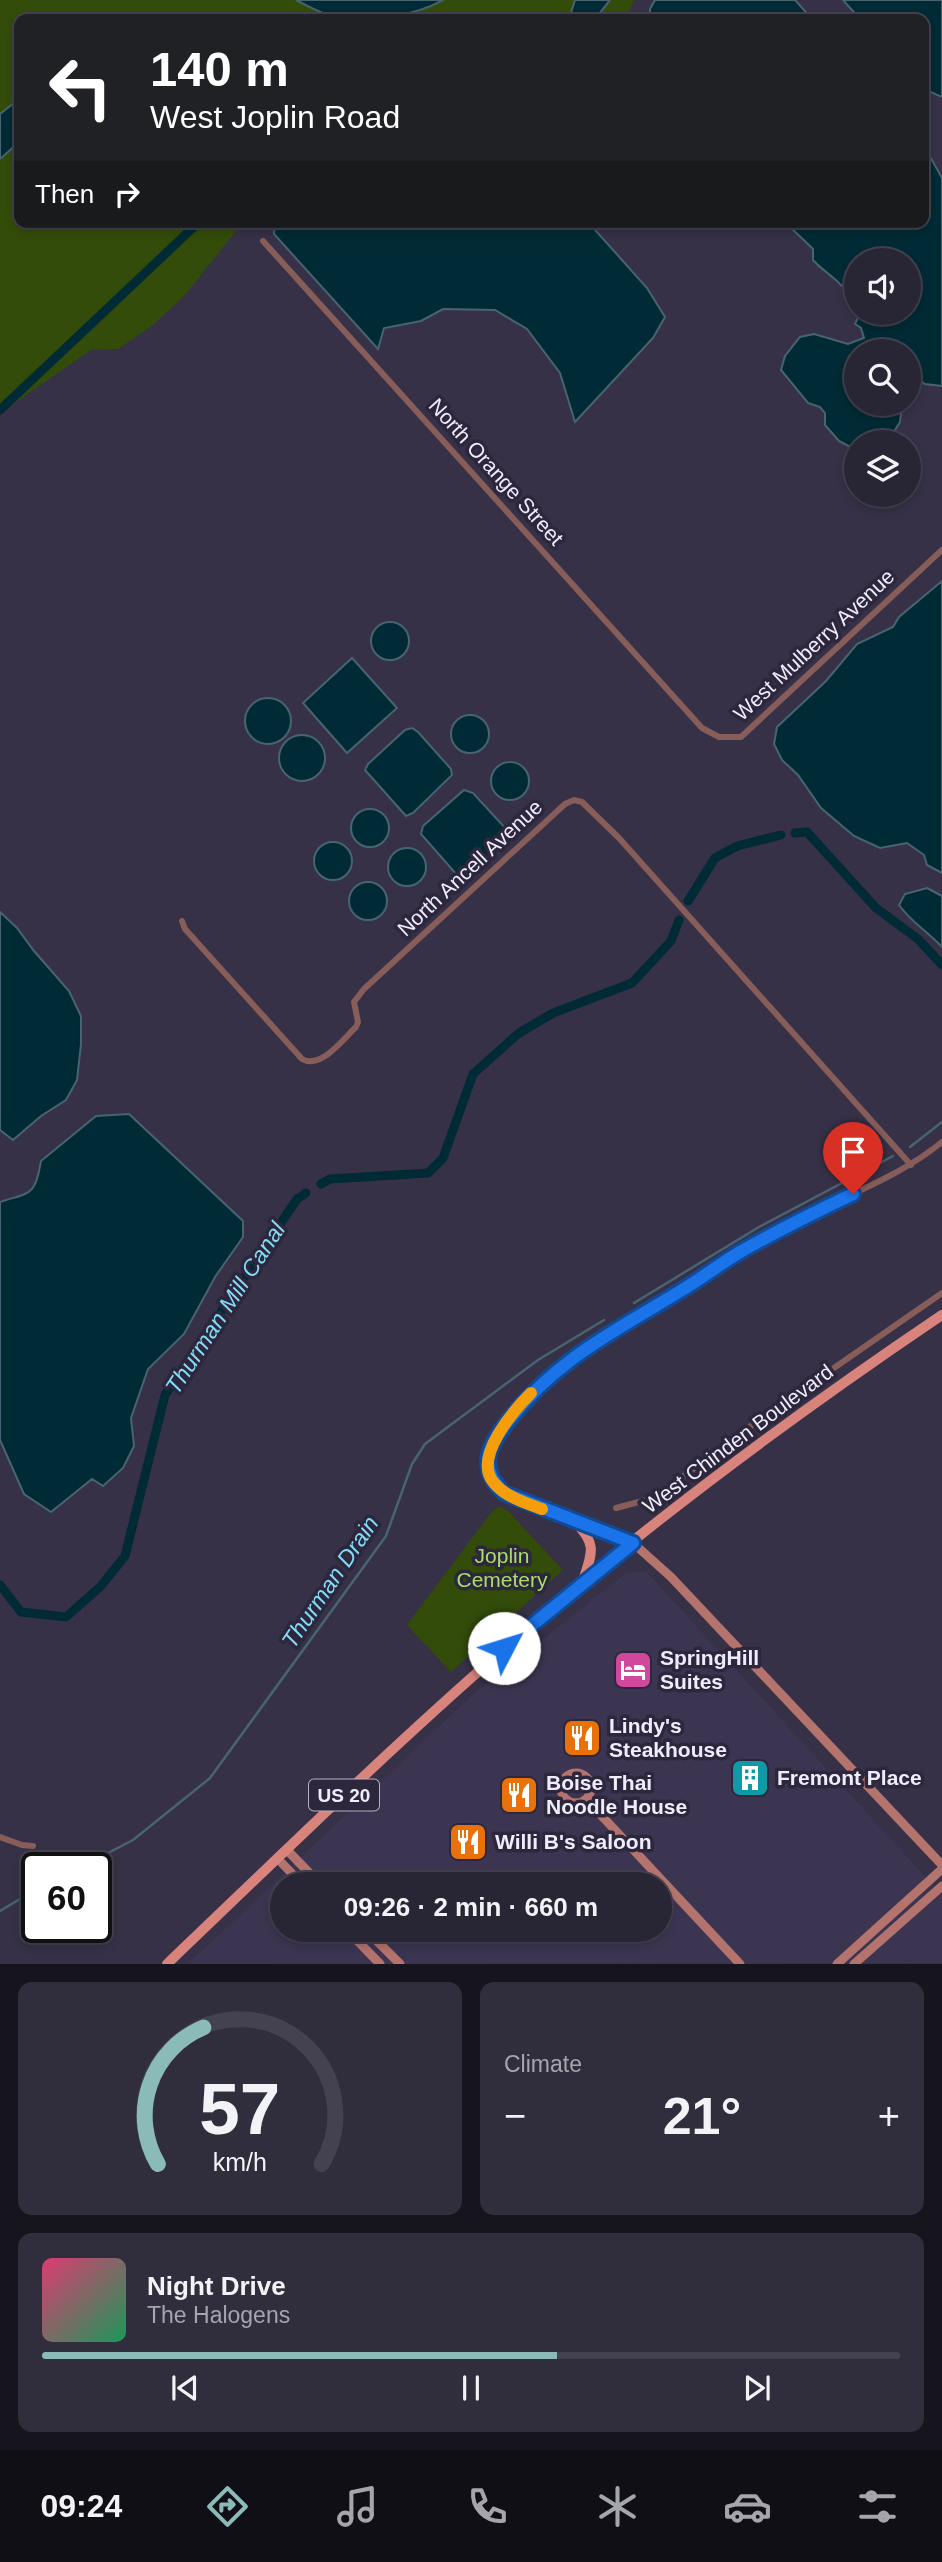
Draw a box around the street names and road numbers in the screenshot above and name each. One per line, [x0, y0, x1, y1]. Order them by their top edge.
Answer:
street label: North Orange Street [425, 394, 568, 550]
street label: West Mulberry Avenue [729, 564, 898, 725]
street label: North Ancell Avenue [393, 795, 547, 940]
street label: West Chinden Boulevard [638, 1360, 837, 1518]
road number: US 20 [309, 1780, 379, 1811]

